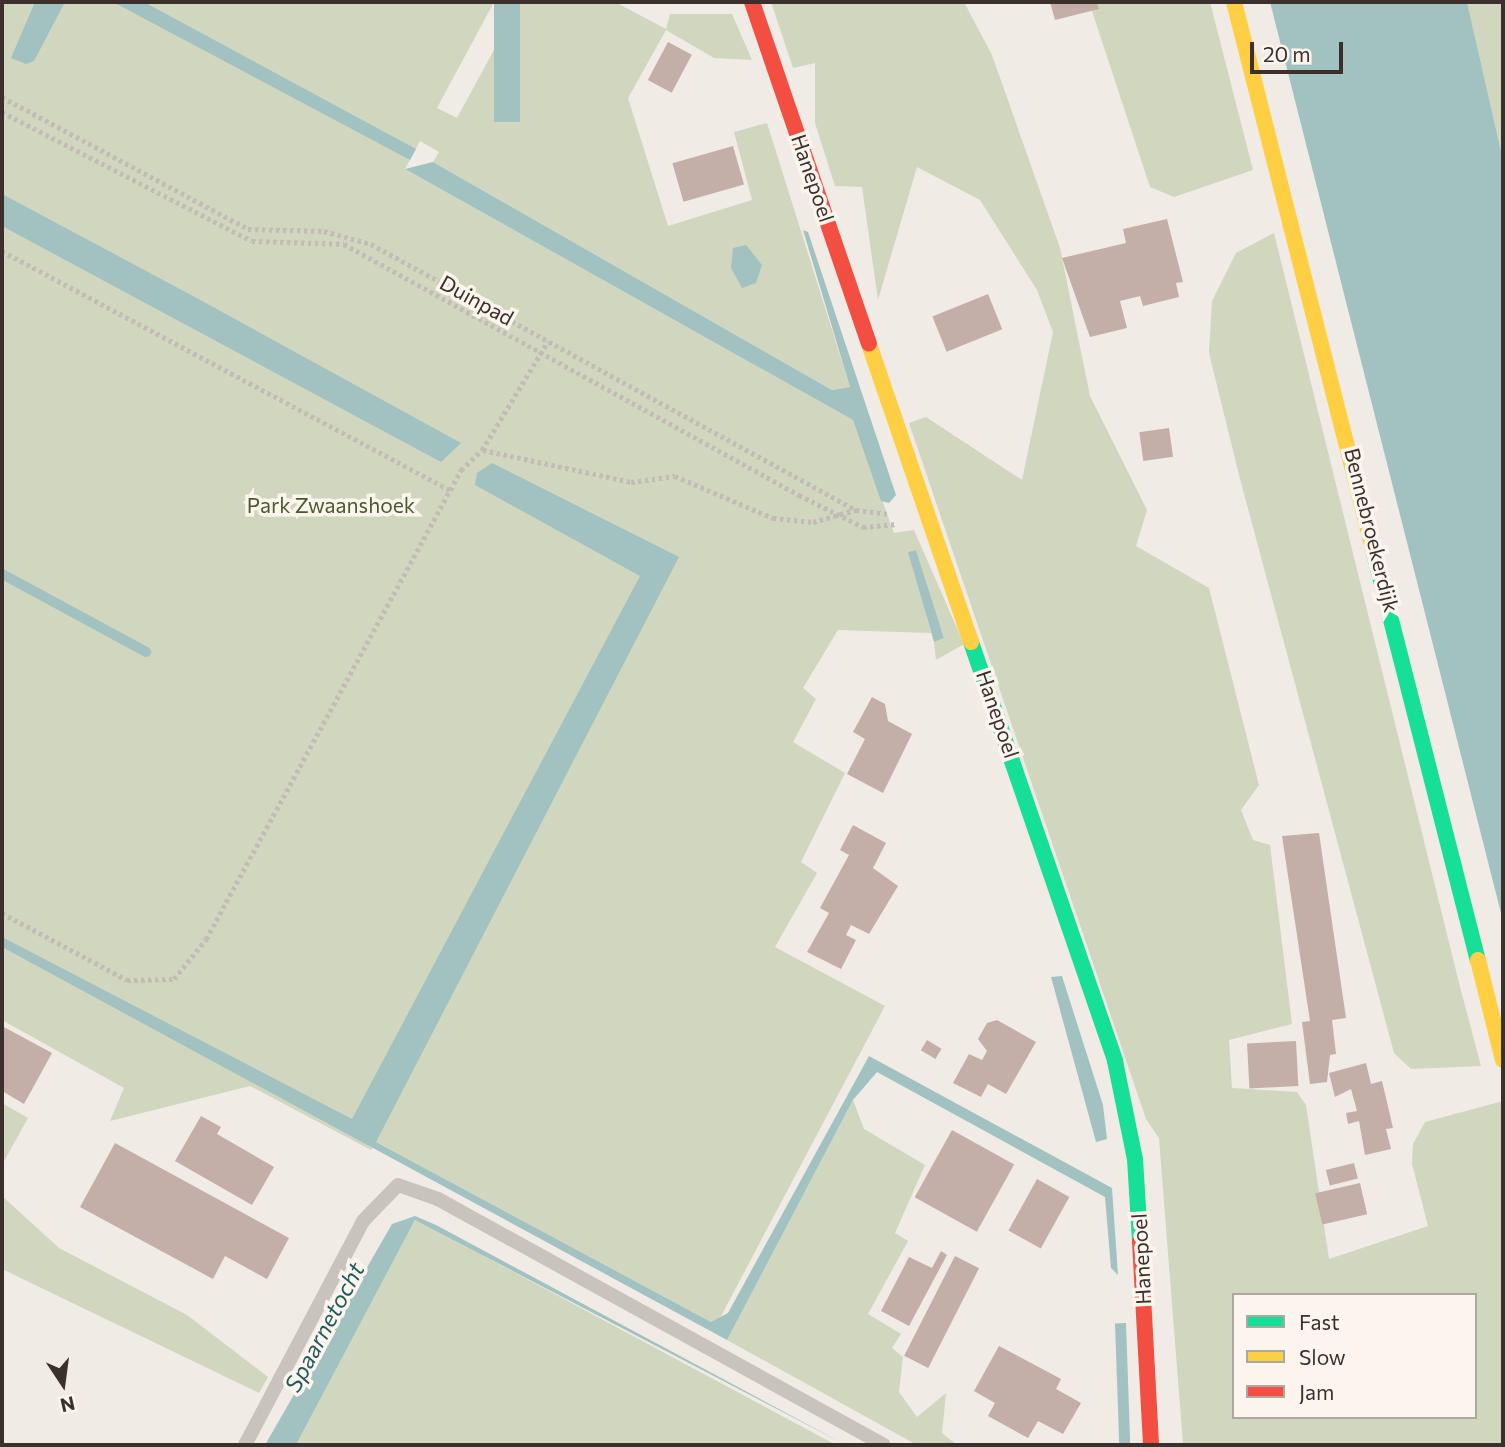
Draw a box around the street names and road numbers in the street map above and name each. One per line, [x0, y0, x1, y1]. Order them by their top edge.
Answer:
street label: Hanepoel [786, 131, 840, 225]
street label: Duinpad [436, 270, 518, 330]
street label: Bennebroekerdijk [1339, 445, 1405, 615]
street label: Hanepoel [971, 667, 1025, 761]
street label: Hanepoel [1126, 1213, 1156, 1305]

